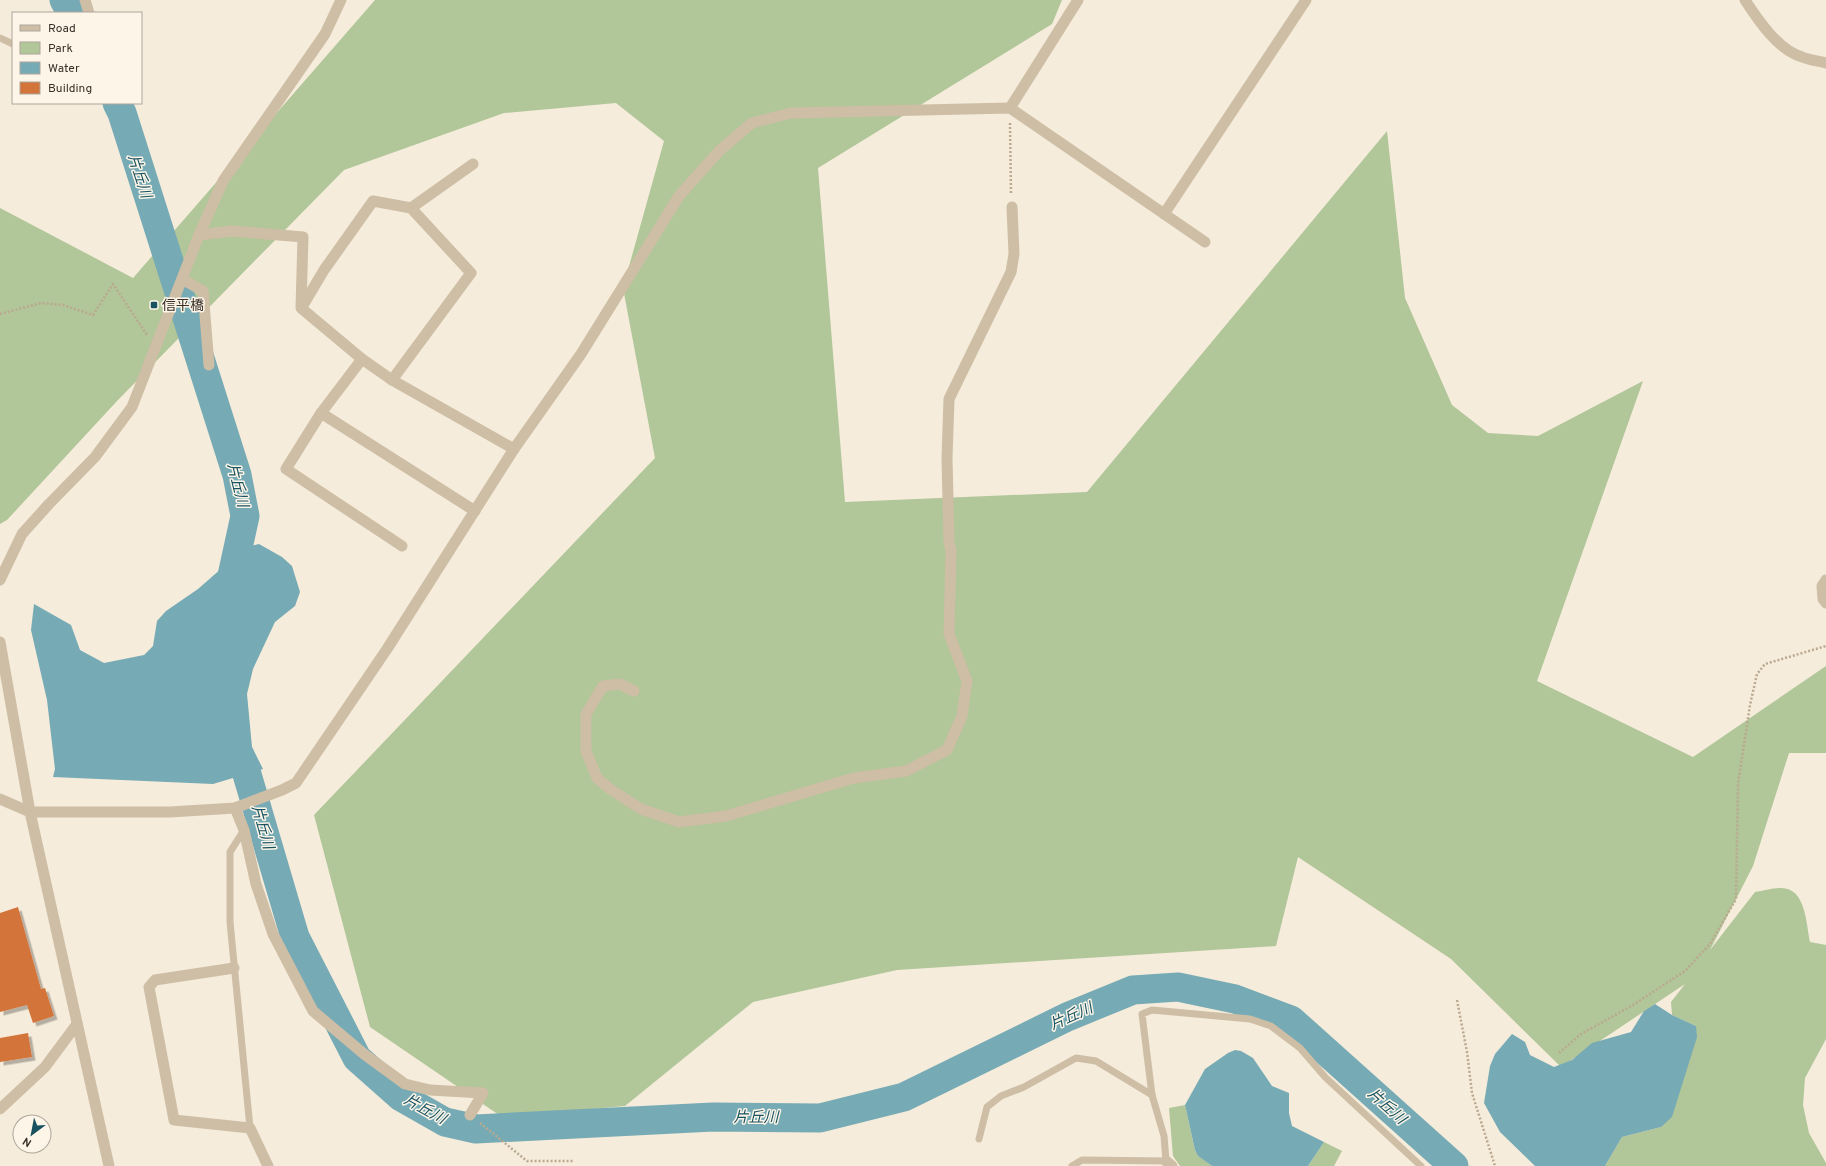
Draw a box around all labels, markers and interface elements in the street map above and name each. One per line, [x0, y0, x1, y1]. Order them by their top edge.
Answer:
legend [12, 12, 142, 104]
text: Road [48, 21, 76, 37]
text: Park [48, 41, 73, 57]
text: Water [48, 61, 80, 77]
text: Building [48, 81, 92, 97]
water label: 片丘川 [123, 152, 155, 203]
place label: 信平橋 [162, 298, 204, 315]
marker: 信平橋 [149, 300, 159, 310]
water label: 片丘川 [222, 461, 252, 511]
water label: 片丘川 [246, 803, 277, 854]
water label: 片丘川 [1047, 999, 1098, 1035]
water label: 片丘川 [1363, 1085, 1411, 1131]
water label: 片丘川 [400, 1091, 450, 1130]
water label: 片丘川 [733, 1109, 780, 1128]
north arrow [12, 1114, 52, 1154]
text: N [20, 1134, 34, 1150]

